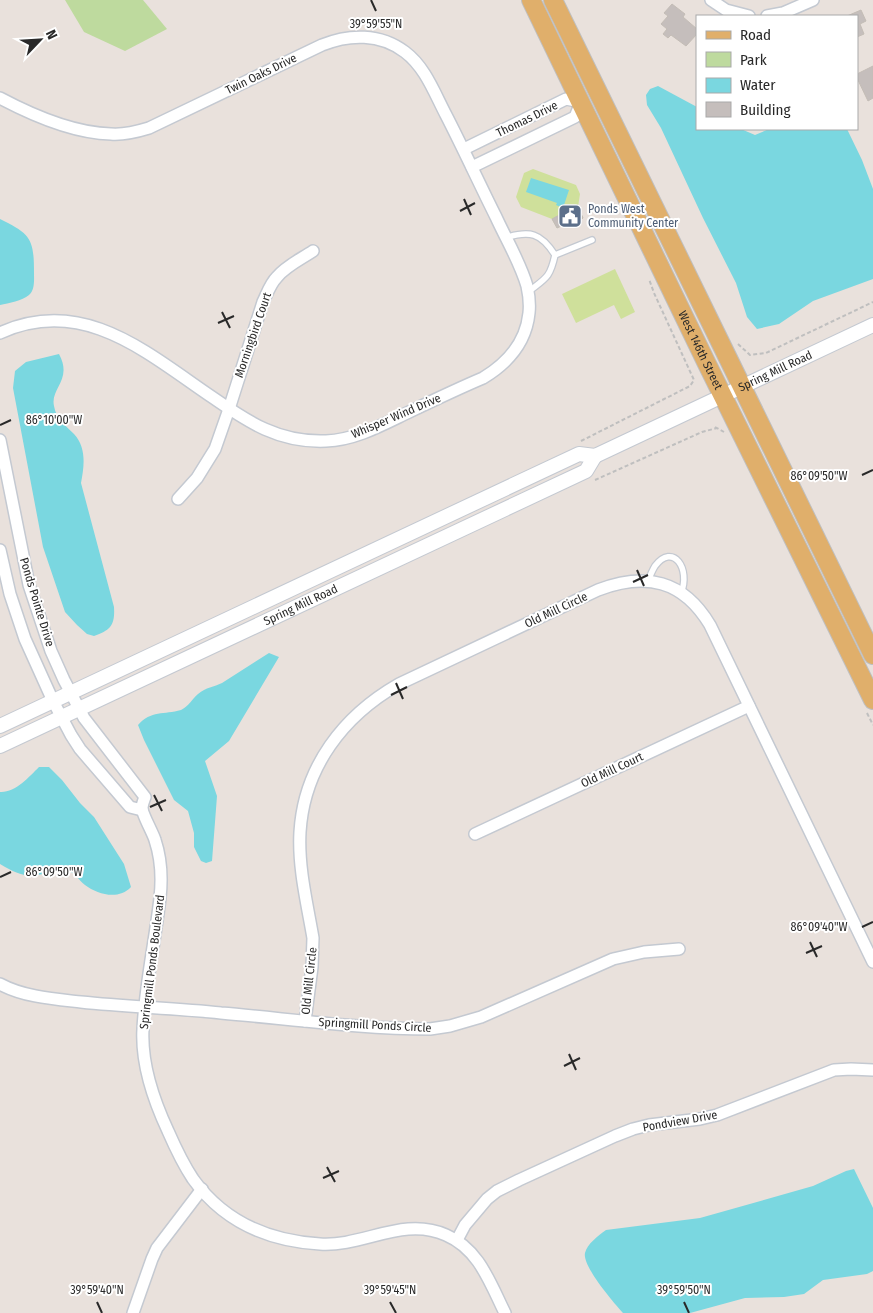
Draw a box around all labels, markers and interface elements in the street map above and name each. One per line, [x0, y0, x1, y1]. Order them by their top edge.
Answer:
north arrow [15, 15, 65, 65]
legend [696, 15, 858, 130]
text: 39°59'55"N [350, 17, 402, 31]
text: Road [740, 26, 771, 44]
text: N [42, 27, 61, 42]
street label: Twin Oaks Drive [223, 51, 299, 97]
text: Park [740, 51, 767, 69]
text: Water [740, 76, 776, 94]
street label: Thomas Drive [494, 98, 560, 140]
text: Building [740, 101, 791, 119]
place label: Ponds West Community Center [588, 202, 679, 230]
public building icon: Ponds West Community Center [557, 203, 583, 229]
street label: Morningbird Court [232, 290, 274, 380]
street label: West 146th Street [675, 309, 726, 392]
street label: Spring Mill Road [736, 348, 814, 394]
street label: Whisper Wind Drive [349, 391, 443, 441]
text: 86°10'00"W [26, 413, 82, 427]
text: 86°09'50"W [790, 469, 848, 483]
street label: Ponds Pointe Drive [17, 556, 57, 648]
street label: Spring Mill Road [261, 582, 340, 628]
street label: Old Mill Circle [522, 589, 590, 631]
street label: Old Mill Court [579, 749, 645, 791]
text: 86°09'50"W [25, 865, 83, 879]
street label: Springmill Ponds Boulevard [137, 894, 167, 1030]
text: 86°09'40"W [791, 920, 847, 934]
street label: Old Mill Circle [298, 947, 320, 1015]
street label: Springmill Ponds Circle [318, 1015, 432, 1035]
street label: Pondview Drive [642, 1108, 718, 1134]
text: 39°59'40"N [70, 1283, 124, 1297]
text: 39°59'45"N [364, 1283, 416, 1297]
text: 39°59'50"N [657, 1283, 711, 1297]

